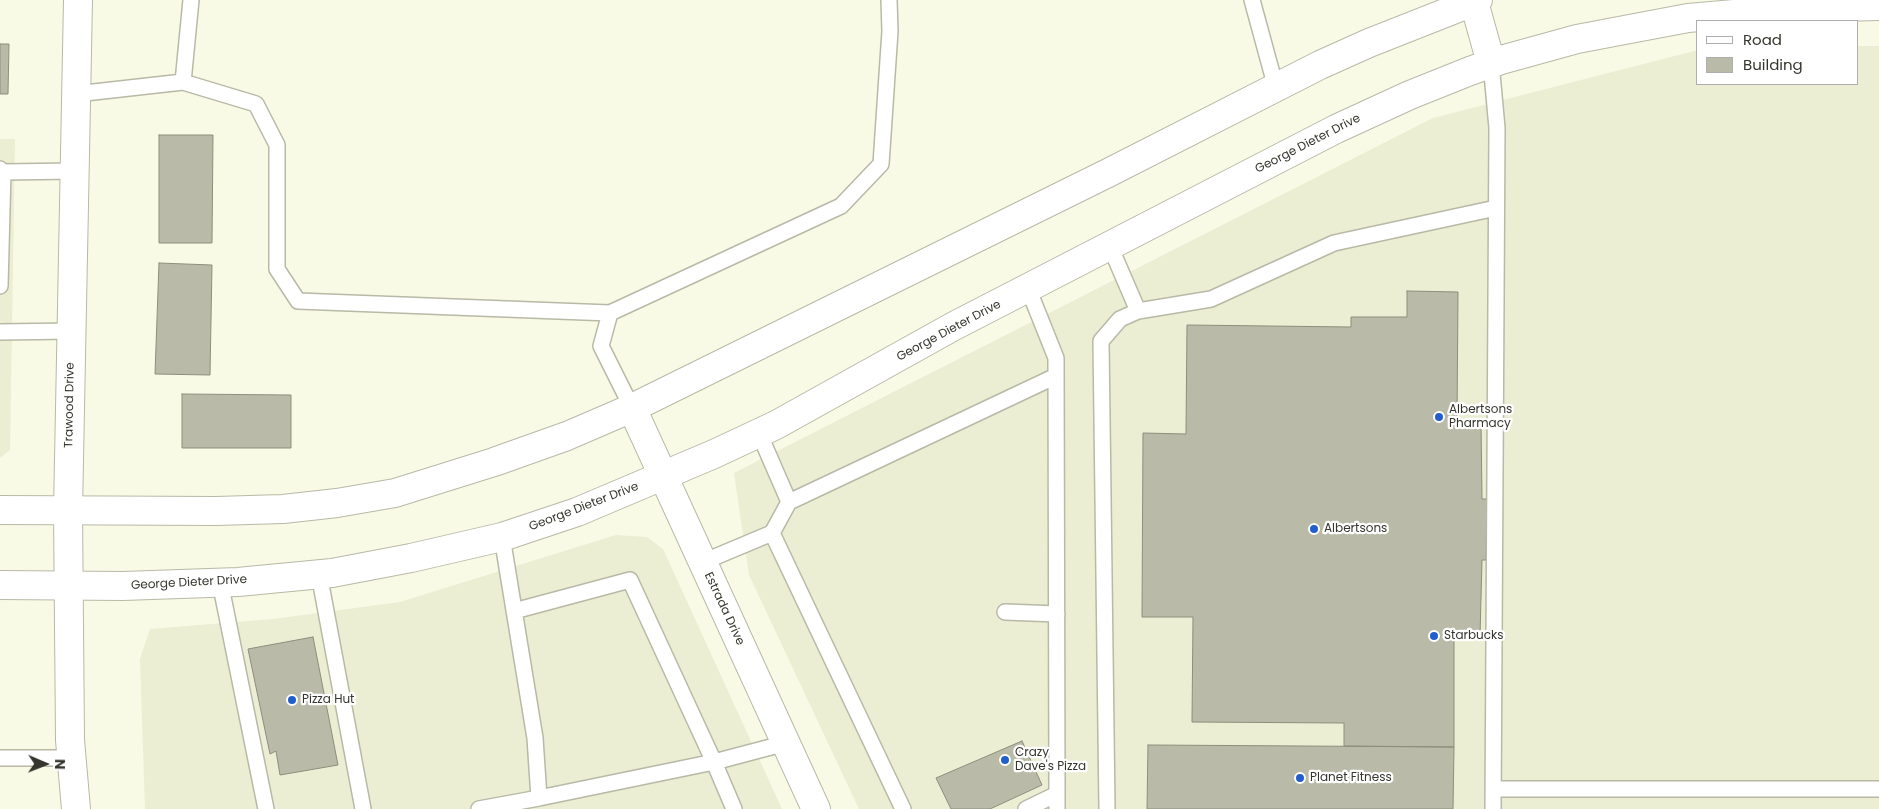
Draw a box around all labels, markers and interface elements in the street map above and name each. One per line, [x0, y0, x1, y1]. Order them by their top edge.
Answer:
legend [1696, 20, 1859, 85]
text: Road [1743, 29, 1782, 50]
text: Building [1743, 54, 1803, 75]
street label: George Dieter Drive [1253, 111, 1363, 177]
street label: George Dieter Drive [894, 297, 1004, 365]
street label: Trawood Drive [62, 362, 78, 448]
place label: Albertsons Pharmacy [1449, 403, 1512, 431]
marker: Albertsons Pharmacy [1433, 411, 1445, 423]
street label: George Dieter Drive [527, 479, 641, 535]
place label: Albertsons [1324, 522, 1387, 536]
marker: Albertsons [1308, 523, 1320, 535]
street label: Estrada Drive [701, 570, 747, 648]
street label: George Dieter Drive [131, 573, 247, 593]
place label: Starbucks [1444, 629, 1504, 643]
marker: Starbucks [1428, 630, 1440, 642]
place label: Pizza Hut [302, 693, 354, 707]
marker: Pizza Hut [286, 694, 298, 706]
north arrow [20, 739, 70, 789]
place label: Crazy Dave's Pizza [1015, 746, 1086, 774]
marker: Crazy Dave's Pizza [999, 754, 1011, 766]
text: N [50, 759, 70, 770]
place label: Planet Fitness [1310, 771, 1392, 785]
marker: Planet Fitness [1294, 772, 1306, 784]

